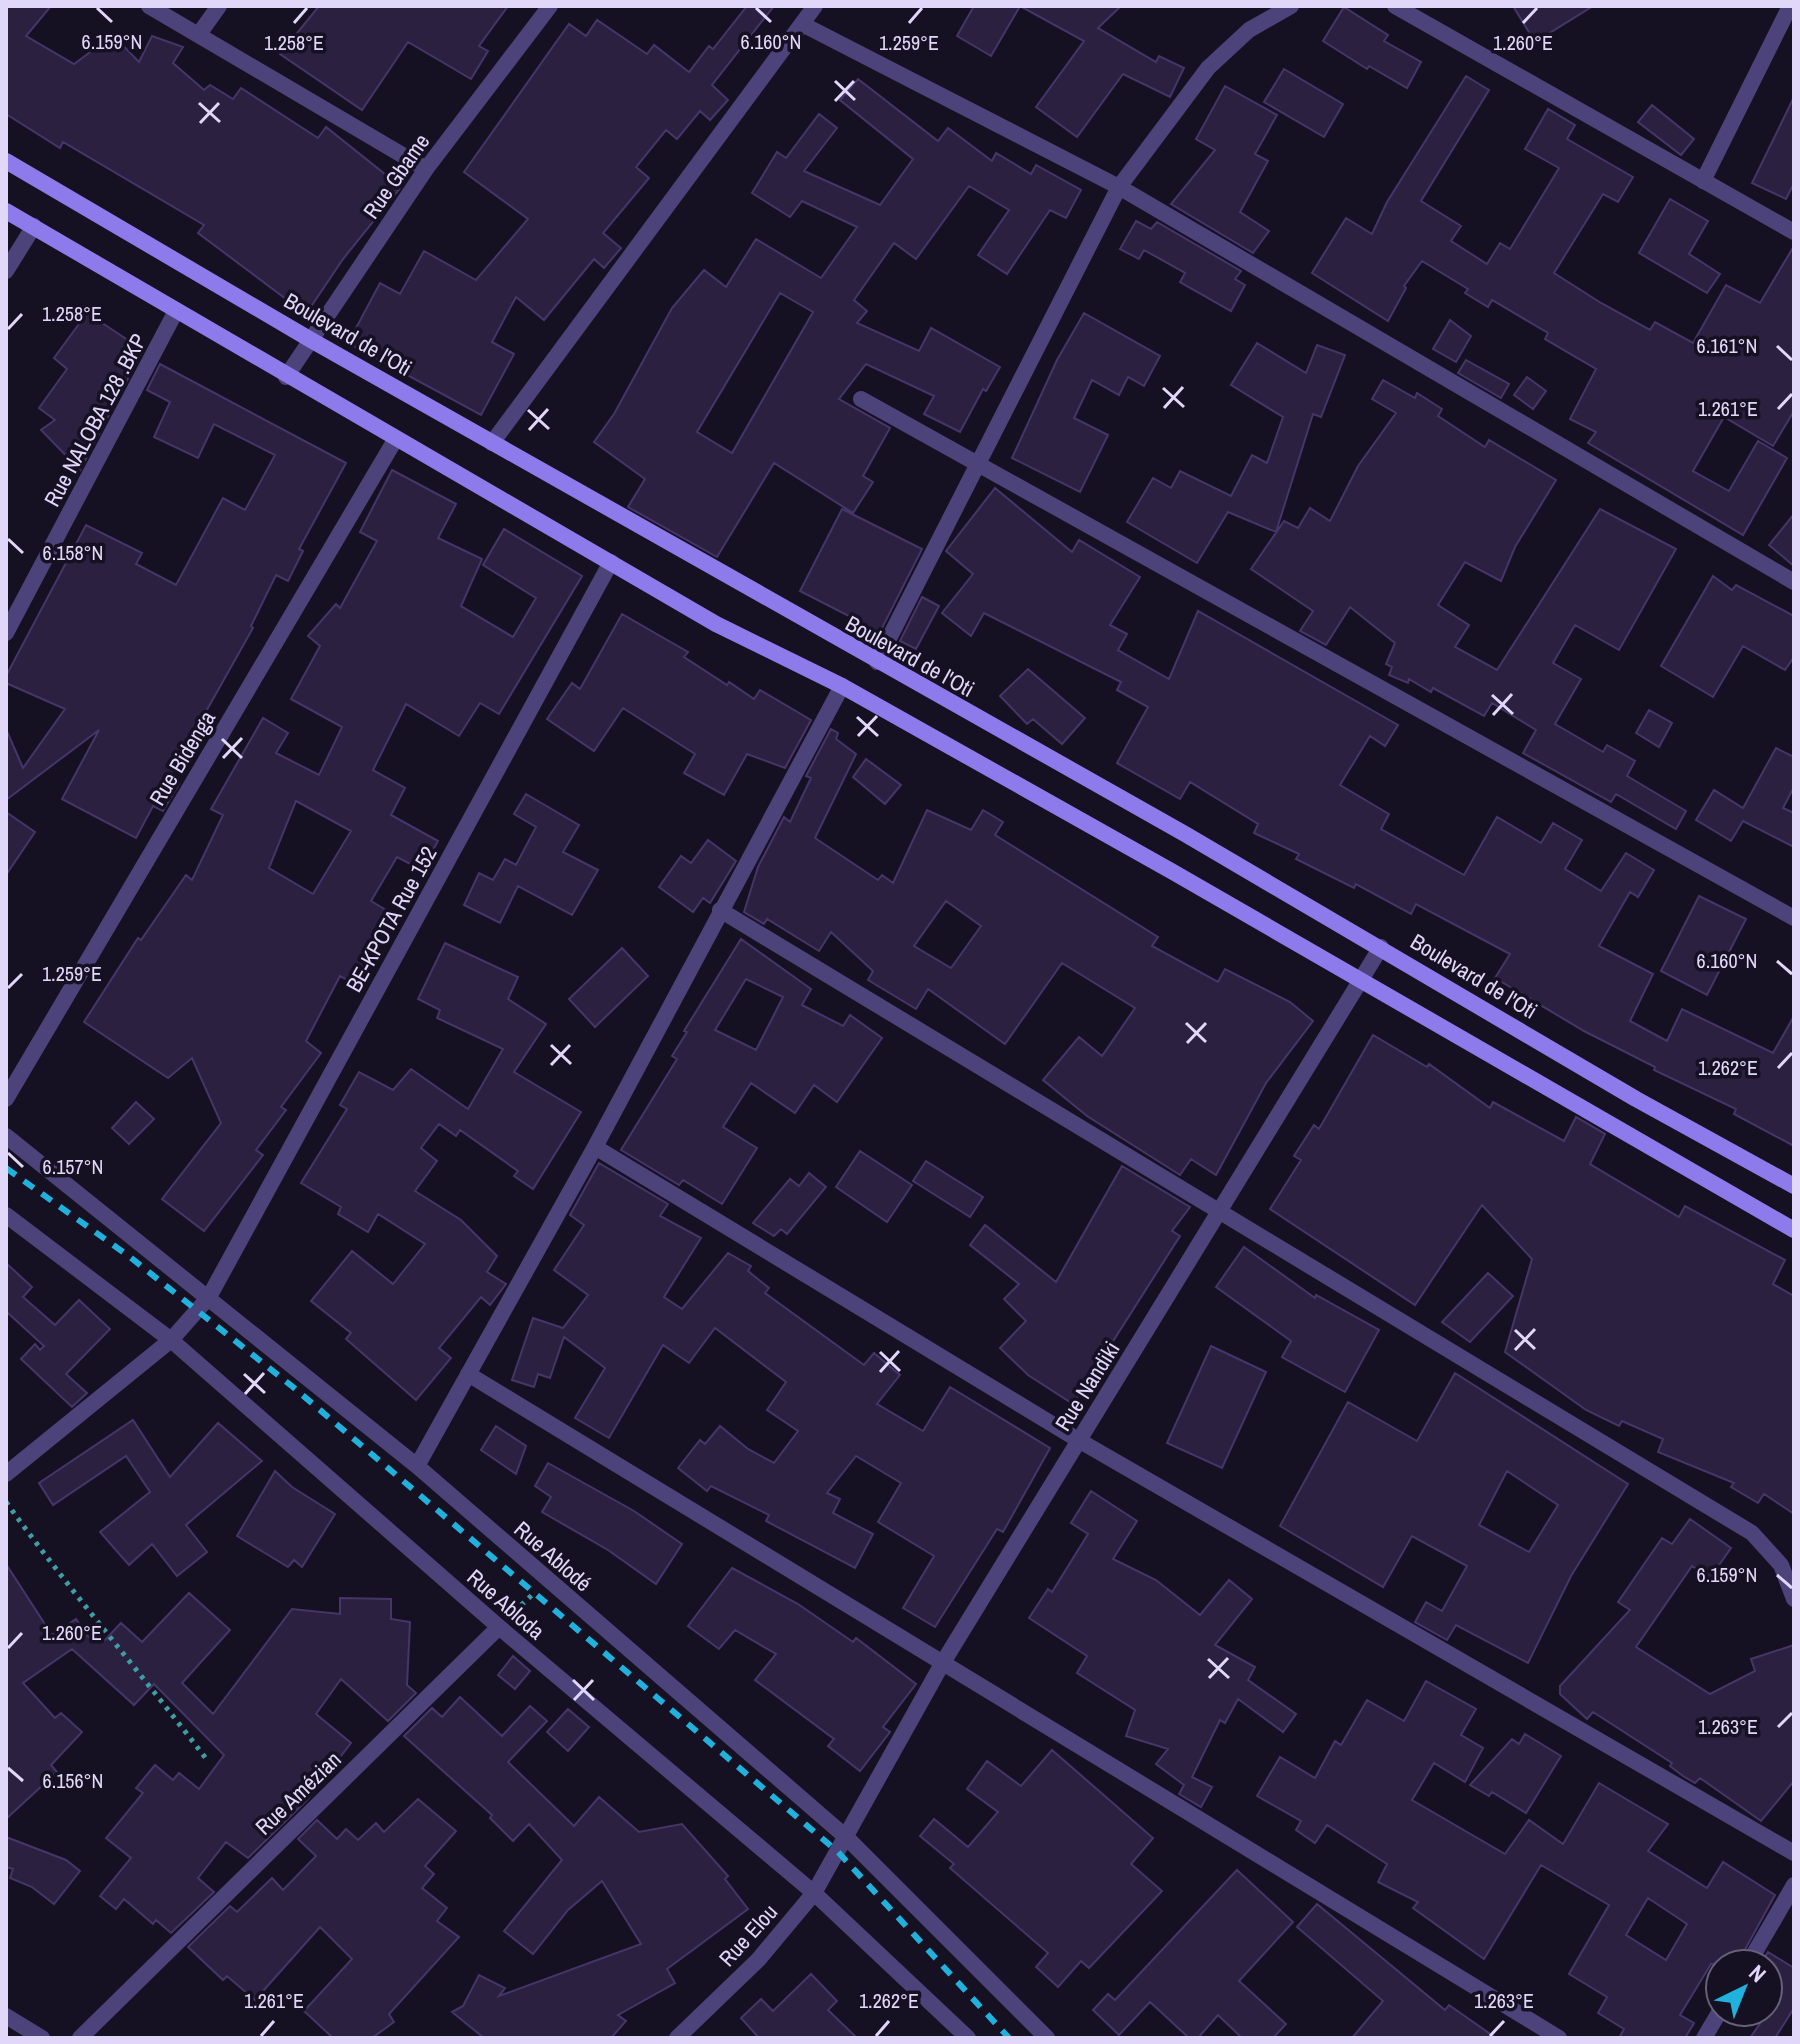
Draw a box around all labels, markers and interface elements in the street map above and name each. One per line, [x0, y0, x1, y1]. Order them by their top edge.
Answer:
text: 6.159°N [82, 28, 142, 55]
text: 6.160°N [741, 28, 801, 55]
text: 1.258°E [264, 29, 324, 56]
text: 1.259°E [879, 29, 939, 56]
text: 1.260°E [1493, 29, 1553, 56]
street label: Rue Gbame [356, 128, 436, 224]
street label: Boulevard de l'Oti [279, 285, 417, 383]
text: 1.258°E [42, 300, 102, 327]
street label: Rue NALOBA 128 .BKP [37, 328, 153, 512]
text: 6.161°N [1697, 332, 1757, 359]
text: 1.261°E [1698, 395, 1758, 422]
text: 6.158°N [43, 539, 103, 566]
street label: Boulevard de l'Oti [840, 608, 980, 704]
street label: Rue Bidenga [142, 705, 222, 811]
street label: BE-KPOTA Rue 152 [339, 841, 443, 997]
street label: Boulevard de l'Oti [1405, 926, 1543, 1026]
text: 6.160°N [1697, 947, 1757, 974]
text: 1.259°E [42, 960, 102, 987]
text: 1.262°E [1698, 1054, 1758, 1081]
text: 6.157°N [43, 1153, 103, 1180]
street label: Rue Nandiki [1048, 1336, 1126, 1436]
street label: Rue Ablodé [508, 1514, 598, 1598]
text: 6.159°N [1697, 1561, 1757, 1588]
street label: Rue Abloda [461, 1562, 551, 1646]
text: 1.260°E [42, 1619, 102, 1646]
text: 1.263°E [1698, 1713, 1758, 1740]
street label: Rue Amézian [249, 1745, 347, 1841]
text: 6.156°N [43, 1767, 103, 1794]
street label: Rue Elou [712, 1897, 784, 1973]
north arrow [1704, 1948, 1784, 2028]
text: N [1743, 1958, 1773, 1989]
text: 1.261°E [244, 1987, 304, 2014]
text: 1.262°E [859, 1987, 919, 2014]
text: 1.263°E [1474, 1987, 1534, 2014]

